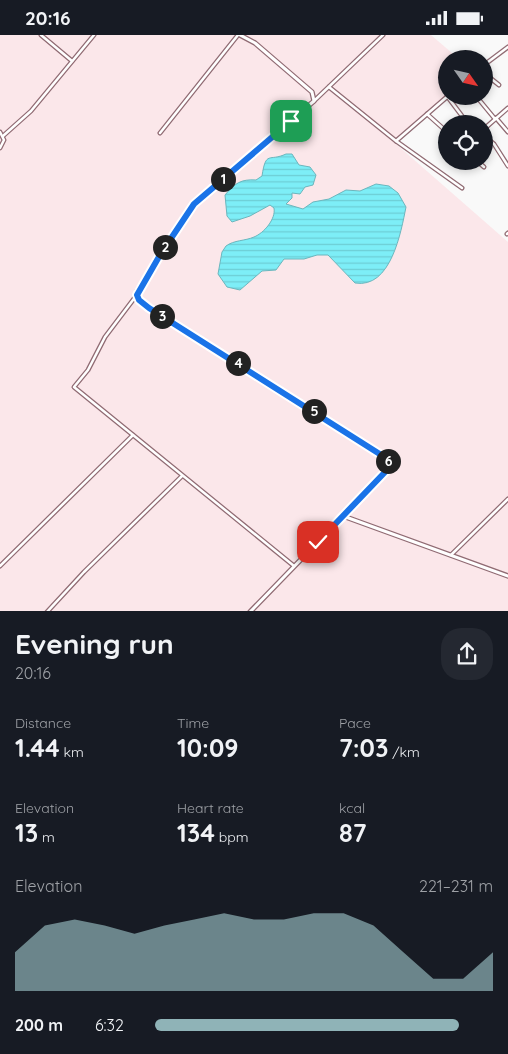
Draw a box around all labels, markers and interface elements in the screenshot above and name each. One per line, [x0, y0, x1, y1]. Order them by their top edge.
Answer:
text: 20:16 [25, 6, 71, 30]
north arrow [438, 50, 492, 105]
map controls [438, 50, 493, 170]
pin [270, 100, 312, 142]
icon: arrive [277, 107, 305, 135]
button: locate [438, 115, 493, 170]
pin: 1 [210, 167, 236, 191]
text: 1 [221, 170, 226, 188]
pin: 2 [152, 235, 178, 259]
text: 2 [162, 238, 169, 256]
pin: 3 [150, 303, 174, 329]
text: 3 [159, 307, 166, 325]
pin: 4 [226, 351, 250, 375]
text: 4 [234, 354, 243, 372]
pin: 5 [302, 399, 326, 423]
text: 5 [310, 402, 319, 420]
pin: 6 [376, 449, 400, 473]
text: 6 [385, 452, 392, 470]
pin [297, 521, 339, 563]
icon: check [304, 528, 332, 556]
text: Evening run [15, 626, 174, 661]
button: share [441, 628, 493, 680]
text: 20:16 [15, 663, 51, 683]
text: Distance [15, 714, 71, 732]
text: Time [177, 714, 209, 732]
text: Pace [339, 714, 371, 732]
text: 1.44 [15, 732, 60, 763]
text: 10:09 [177, 732, 238, 763]
text: 7:03 [339, 732, 388, 763]
text: km [60, 743, 84, 761]
text: /km [388, 743, 420, 761]
text: Elevation [15, 799, 74, 817]
text: Heart rate [177, 799, 244, 817]
text: kcal [339, 799, 365, 817]
text: 13 [15, 817, 38, 848]
text: 134 [177, 817, 215, 848]
text: 87 [339, 817, 366, 848]
text: m [38, 828, 55, 846]
text: bpm [215, 828, 248, 846]
text: Elevation [15, 876, 82, 896]
text: 221–231 m [419, 876, 493, 896]
text: 200 m [15, 1015, 63, 1035]
text: 6:32 [95, 1015, 124, 1035]

